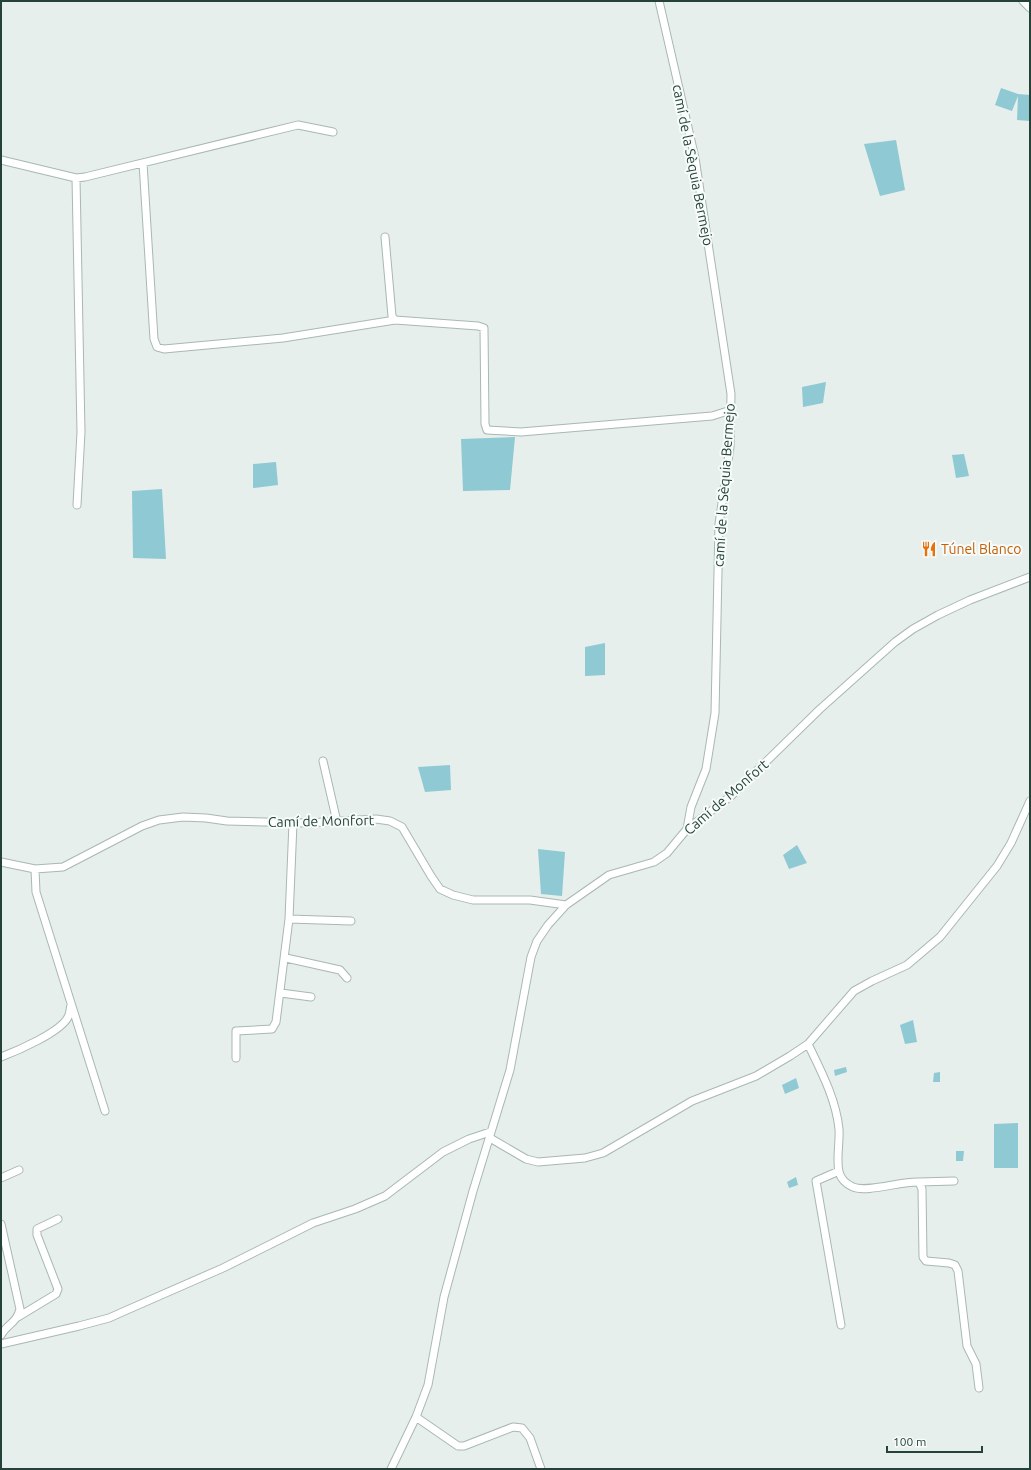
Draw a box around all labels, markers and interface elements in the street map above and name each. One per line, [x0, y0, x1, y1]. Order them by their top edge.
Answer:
street label: camí de la Sèquia Bermejo [670, 83, 716, 247]
street label: camí de la Sèquia Bermejo [710, 403, 738, 567]
restaurant icon: Túnel Blanco [920, 540, 938, 558]
place label: Túnel Blanco [941, 541, 1021, 557]
street label: Camí de Monfort [681, 756, 772, 838]
street label: Camí de Monfort [268, 812, 375, 830]
scale bar [887, 1428, 982, 1454]
text: 100 m [893, 1435, 926, 1448]

